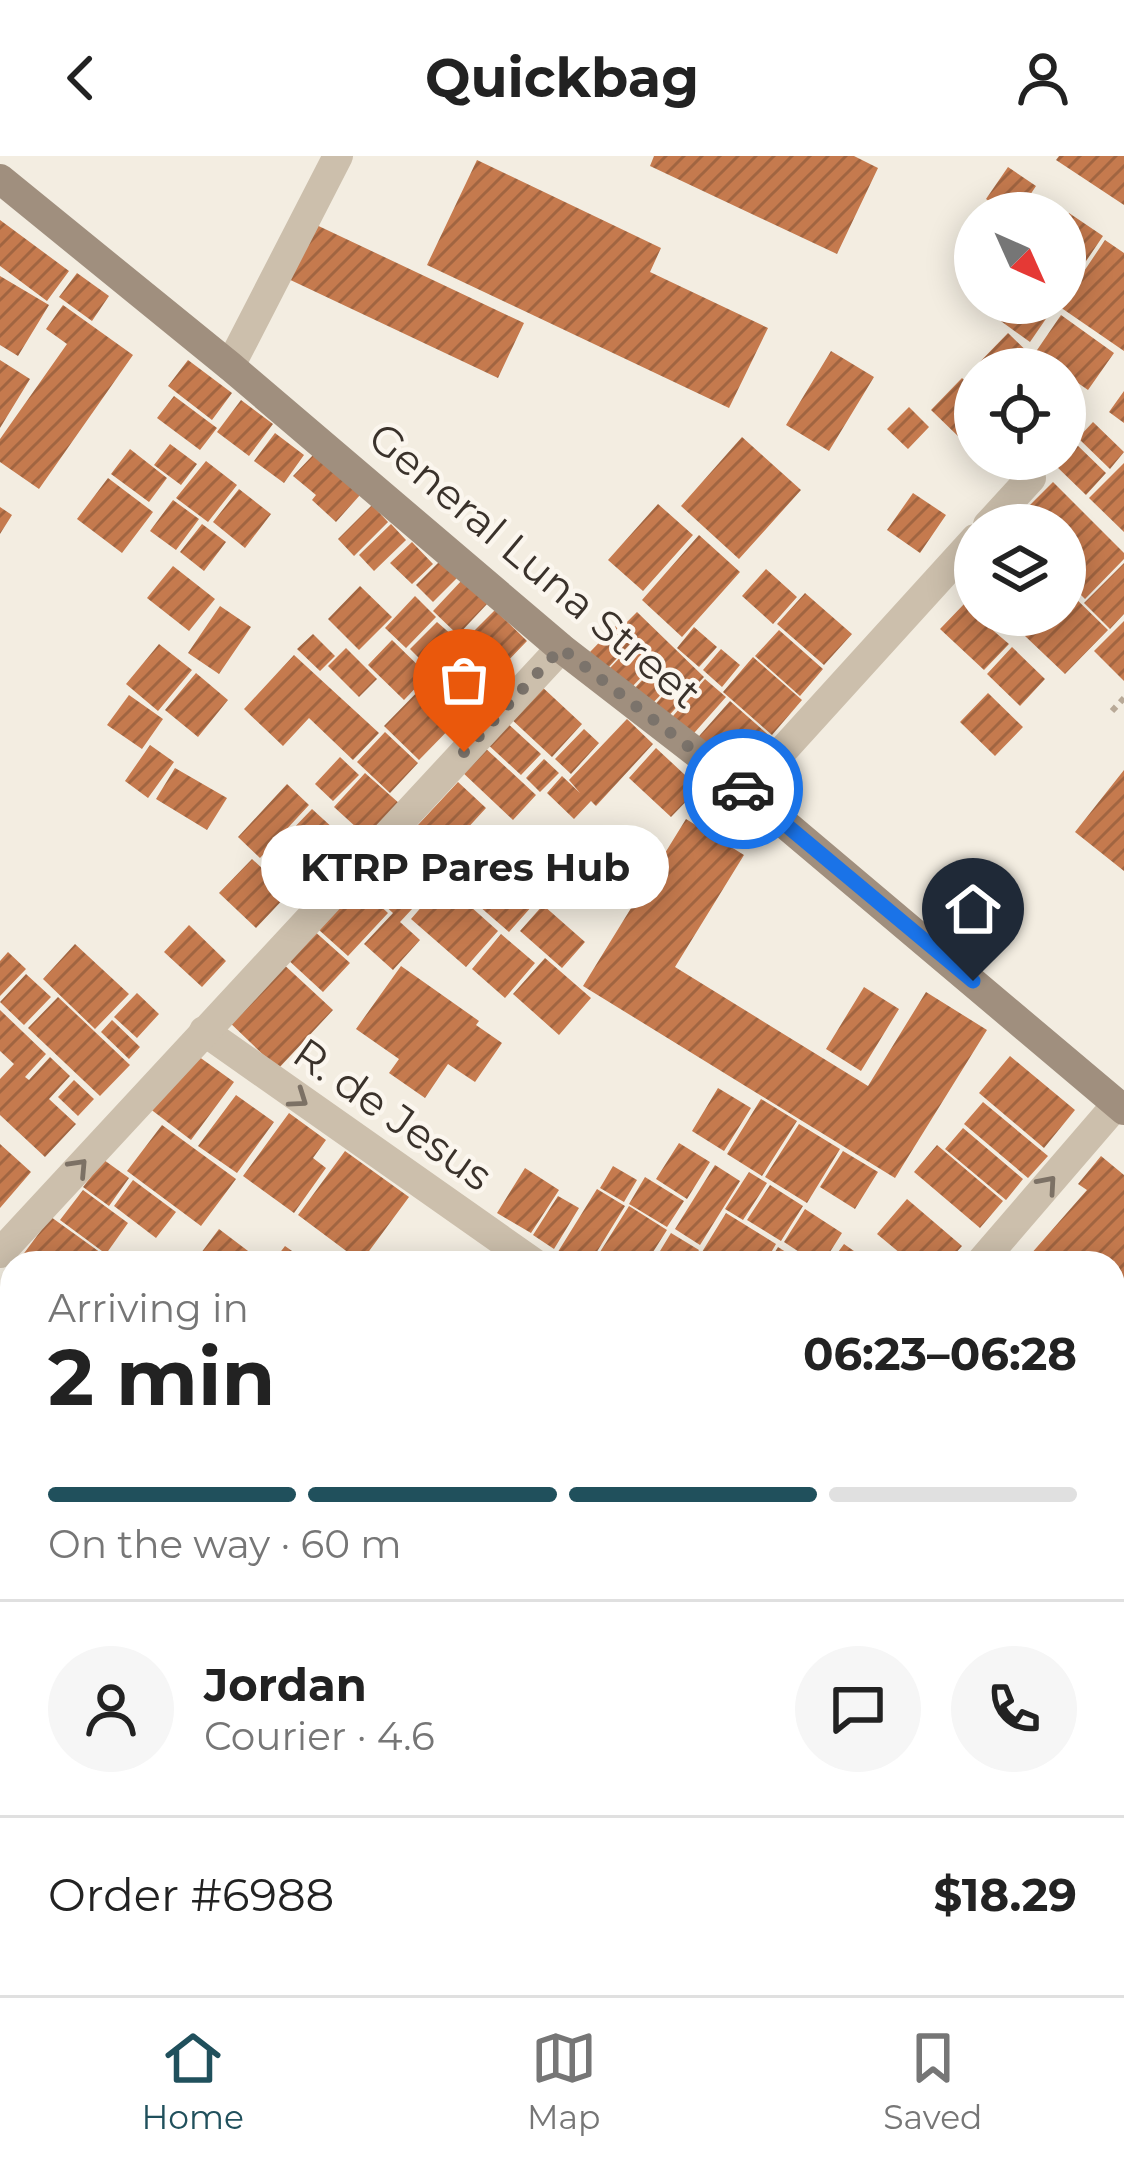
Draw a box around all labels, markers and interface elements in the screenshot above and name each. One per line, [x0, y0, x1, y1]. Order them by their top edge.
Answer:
icon: back [48, 45, 114, 111]
text: Quickbag [425, 45, 699, 111]
icon: person [1010, 45, 1076, 111]
north arrow [954, 192, 1086, 324]
map controls [954, 192, 1086, 636]
button: locate [954, 348, 1086, 480]
street label: General Luna Street [358, 411, 712, 719]
button: layers [954, 504, 1086, 636]
pin [413, 629, 515, 752]
icon: bag [431, 647, 497, 713]
courier [683, 729, 803, 849]
icon: car [710, 756, 776, 822]
callout: KTRP Pares Hub [260, 824, 668, 908]
text: KTRP Pares Hub [300, 843, 630, 891]
pin [922, 858, 1024, 981]
icon: home [940, 876, 1006, 942]
street label: R. de Jesus [284, 1027, 502, 1201]
one-way arrow [286, 1085, 308, 1107]
one-way arrow [65, 1160, 86, 1181]
one-way arrow [1034, 1176, 1056, 1198]
text: Arriving in [48, 1284, 249, 1332]
text: 06:23–06:28 [803, 1326, 1077, 1381]
text: 2 min [48, 1329, 275, 1425]
text: On the way · 60 m [48, 1520, 402, 1568]
button: person [48, 1646, 174, 1772]
button: chat [795, 1646, 921, 1772]
button: phone [951, 1646, 1077, 1772]
text: Jordan [204, 1657, 367, 1712]
text: Courier · 4.6 [204, 1712, 435, 1760]
text: Order #6988 [48, 1867, 334, 1922]
text: $18.29 [933, 1867, 1077, 1922]
tab: Home [142, 2025, 244, 2137]
tab: Map [527, 2025, 600, 2137]
tab: Saved [883, 2025, 982, 2137]

